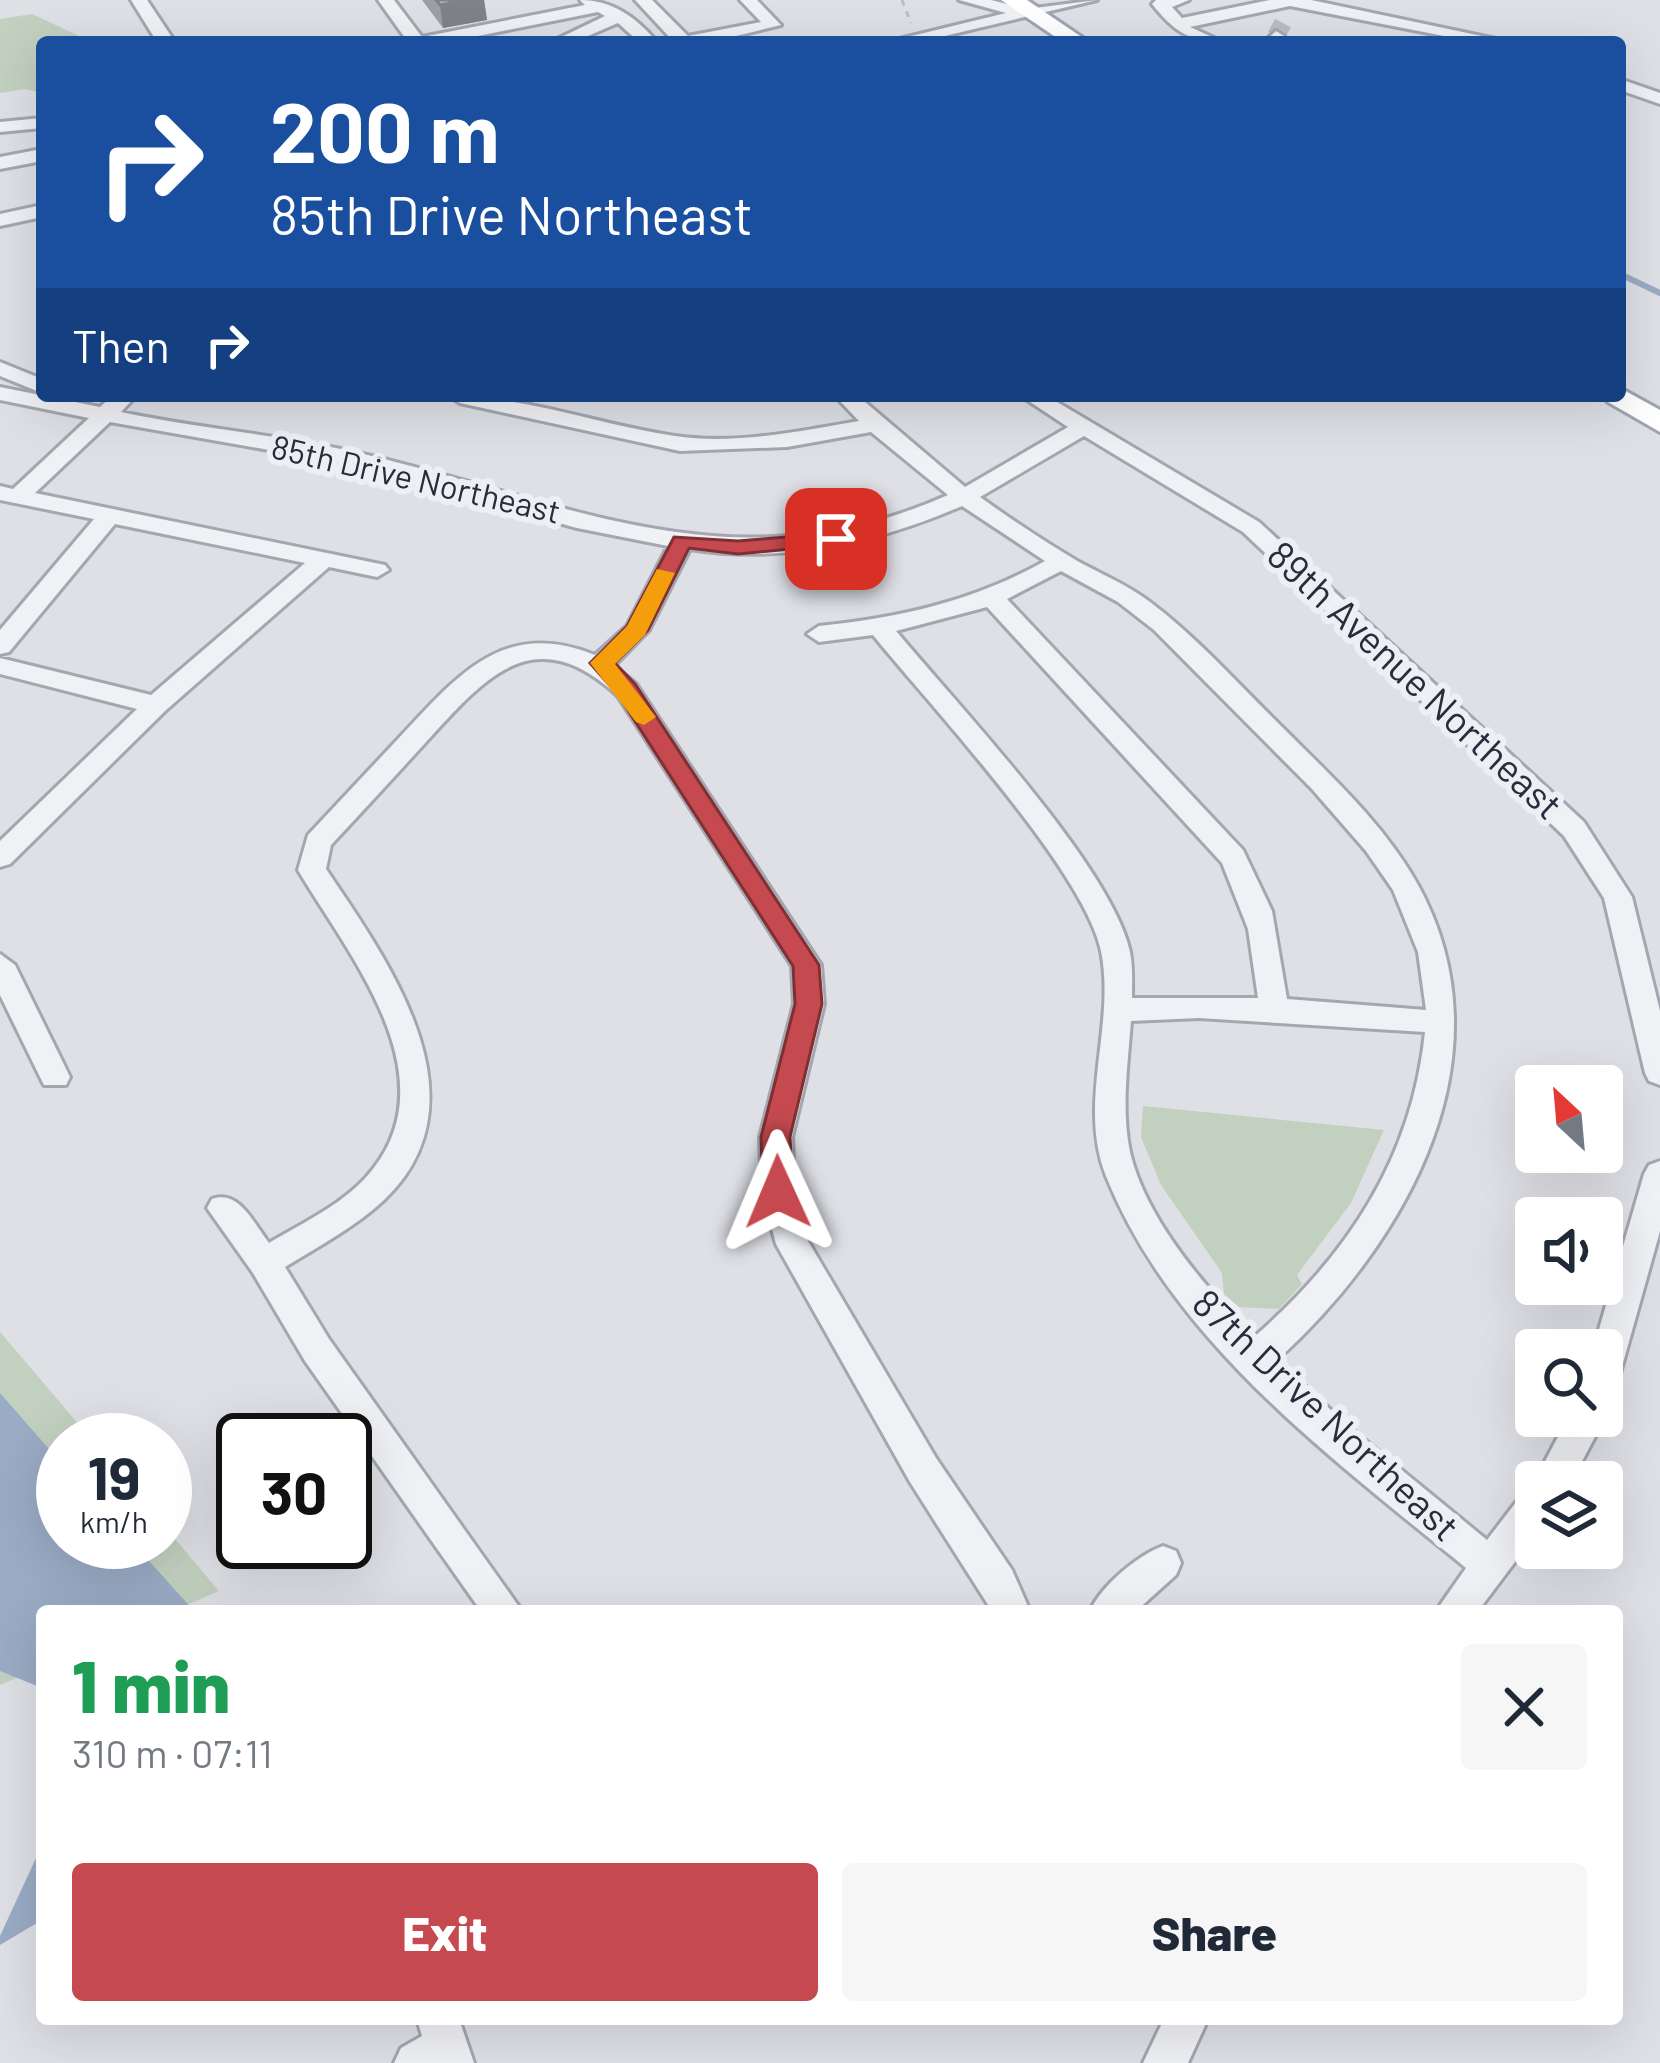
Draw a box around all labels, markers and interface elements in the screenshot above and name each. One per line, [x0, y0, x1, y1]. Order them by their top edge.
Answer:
text: 200 m [270, 79, 500, 180]
icon: right [72, 84, 228, 240]
text: 85th Drive Northeast [270, 181, 753, 246]
icon: right [194, 312, 260, 378]
text: Then [72, 318, 170, 372]
street label: 85th Drive Northeast [268, 425, 565, 531]
pin [785, 488, 887, 590]
icon: arrive [803, 506, 869, 572]
street label: 89th Avenue Northeast [1259, 530, 1573, 828]
north arrow [1515, 1065, 1623, 1173]
map controls [1515, 1065, 1623, 1569]
position arrow [715, 1129, 841, 1255]
button: sound [1515, 1197, 1623, 1305]
street label: 87th Drive Northeast [1184, 1278, 1470, 1549]
button: search [1515, 1329, 1623, 1437]
speed limit sign: 30 [216, 1413, 372, 1569]
text: 19 [87, 1440, 141, 1512]
button: layers [1515, 1461, 1623, 1569]
text: km/h [80, 1503, 148, 1539]
text: 1 min [72, 1641, 230, 1727]
button: close [1461, 1644, 1587, 1770]
text: 310 m · 07:11 [72, 1729, 272, 1776]
button: Exit [72, 1863, 818, 2001]
button: Share [842, 1863, 1587, 2001]

